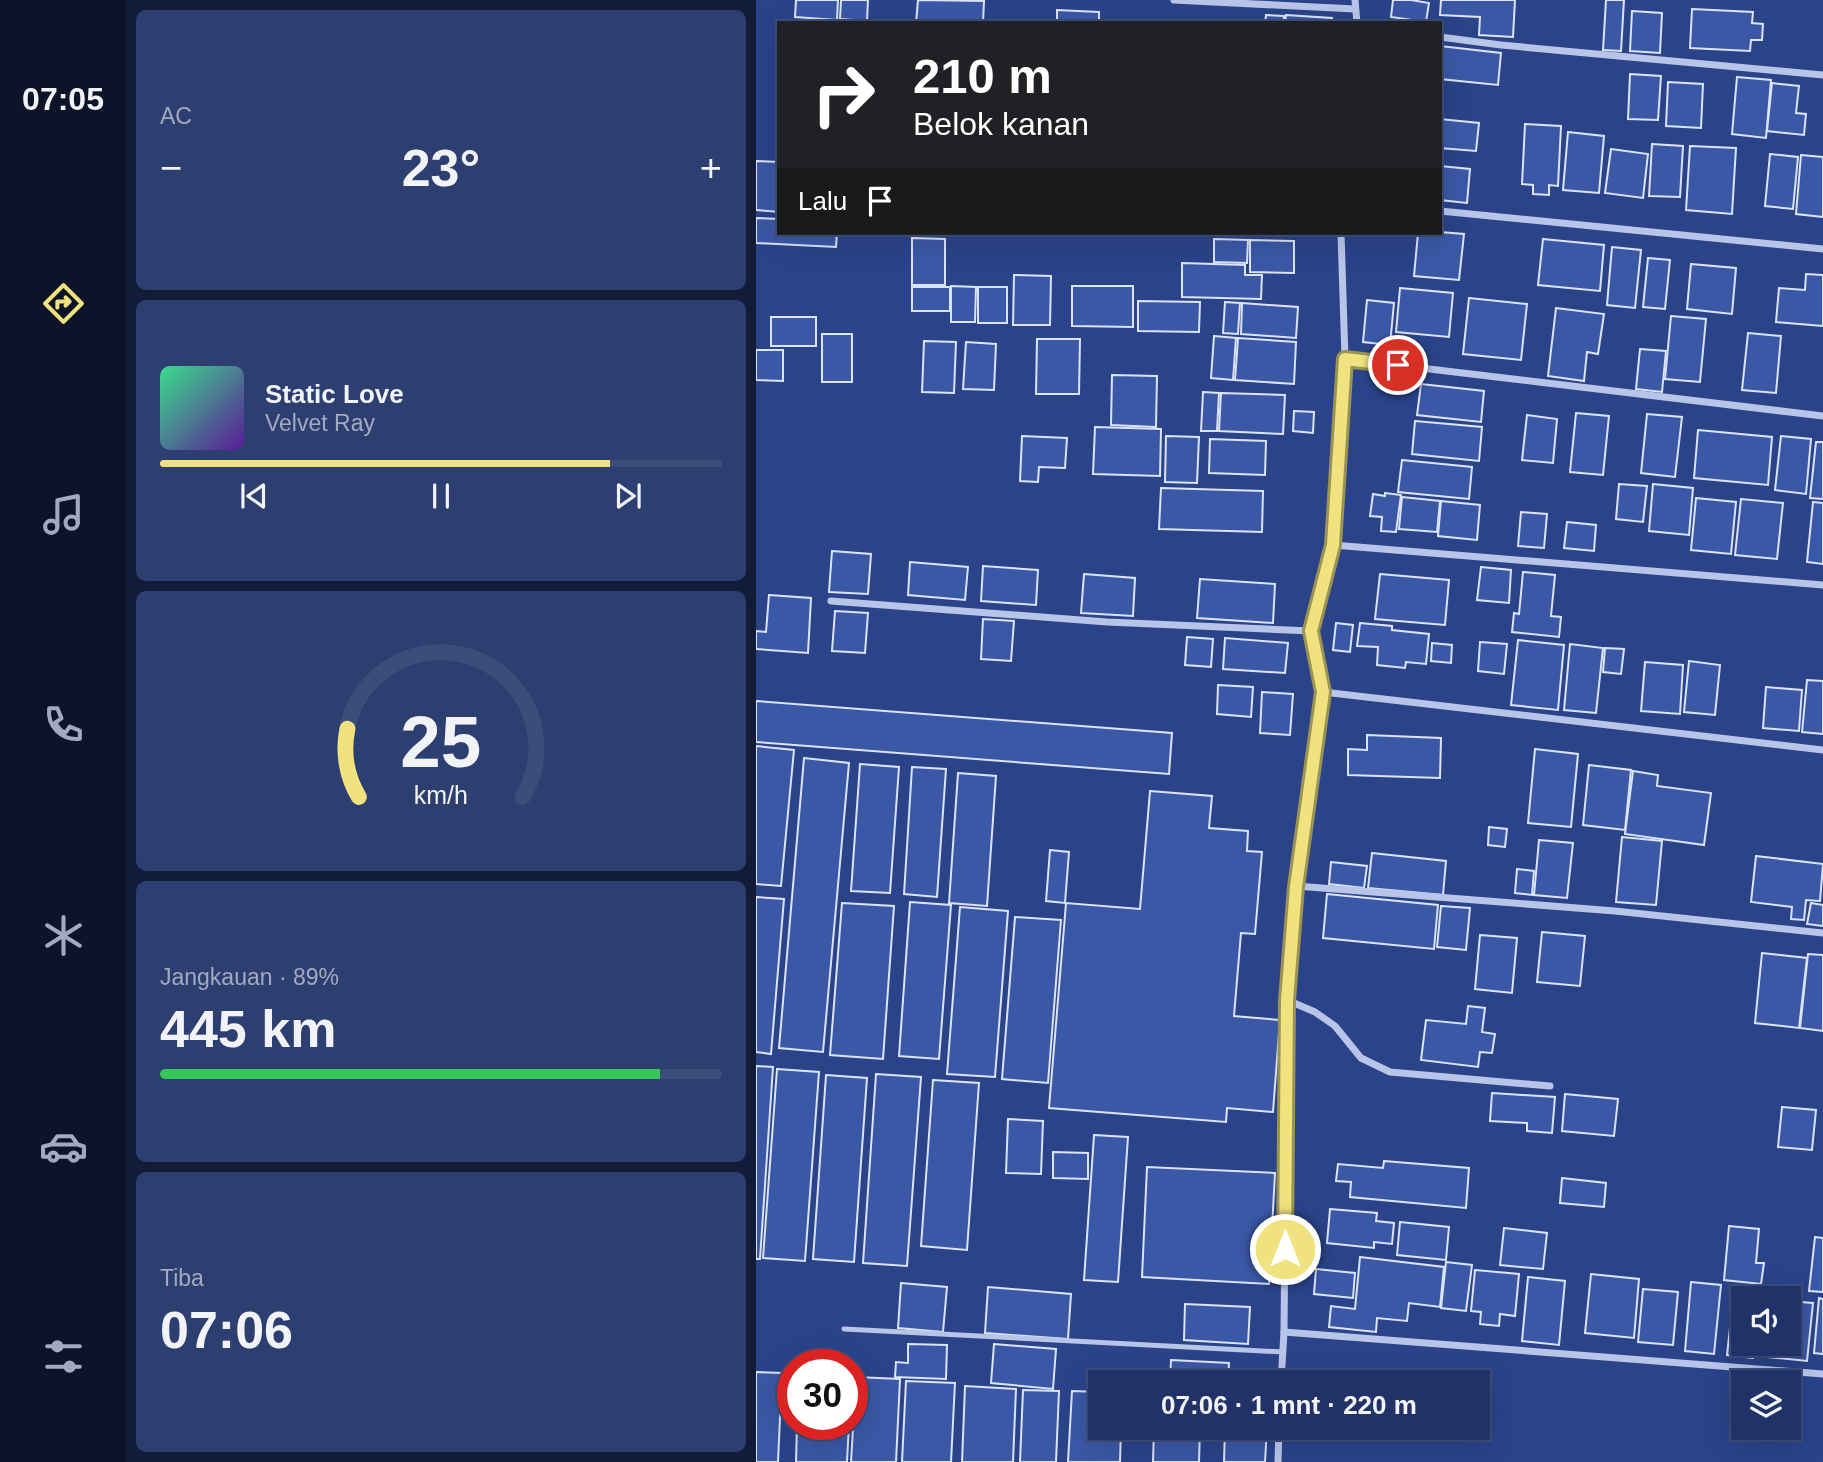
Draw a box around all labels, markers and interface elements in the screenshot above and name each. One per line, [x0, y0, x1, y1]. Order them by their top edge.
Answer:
icon: right [798, 49, 889, 140]
text: 210 m [913, 49, 1052, 103]
text: 07:05 [22, 81, 104, 117]
text: AC [160, 103, 192, 129]
text: Belok kanan [913, 106, 1089, 142]
text: 23° [402, 139, 480, 197]
text: − [160, 147, 182, 189]
text: + [700, 147, 722, 189]
icon: arrive [861, 182, 899, 220]
text: Lalu [798, 186, 847, 216]
icon: directions [39, 279, 88, 328]
pin [1368, 335, 1428, 395]
icon: arrive [1379, 346, 1417, 384]
text: Static Love [265, 379, 404, 409]
text: Velvet Ray [265, 410, 375, 436]
icon: previous [235, 477, 273, 515]
icon: pause [422, 477, 460, 515]
icon: next [609, 477, 647, 515]
icon: music [39, 490, 88, 539]
icon: phone [39, 700, 88, 749]
text: 25 [401, 701, 481, 782]
text: km/h [414, 781, 468, 809]
icon: climate [39, 911, 88, 960]
text: Jangkauan · 89% [160, 964, 339, 990]
text: 445 km [160, 1000, 336, 1058]
icon: car [39, 1122, 88, 1171]
position arrow [1248, 1212, 1322, 1286]
text: Tiba [160, 1265, 204, 1291]
map controls [1731, 1286, 1801, 1440]
button: sound [1731, 1286, 1801, 1356]
text: 07:06 [160, 1301, 293, 1359]
icon: filters [39, 1332, 88, 1381]
speed limit sign: 30 [777, 1349, 868, 1440]
button: layers [1731, 1370, 1801, 1440]
text: 07:06 · 1 mnt · 220 m [1161, 1390, 1417, 1420]

